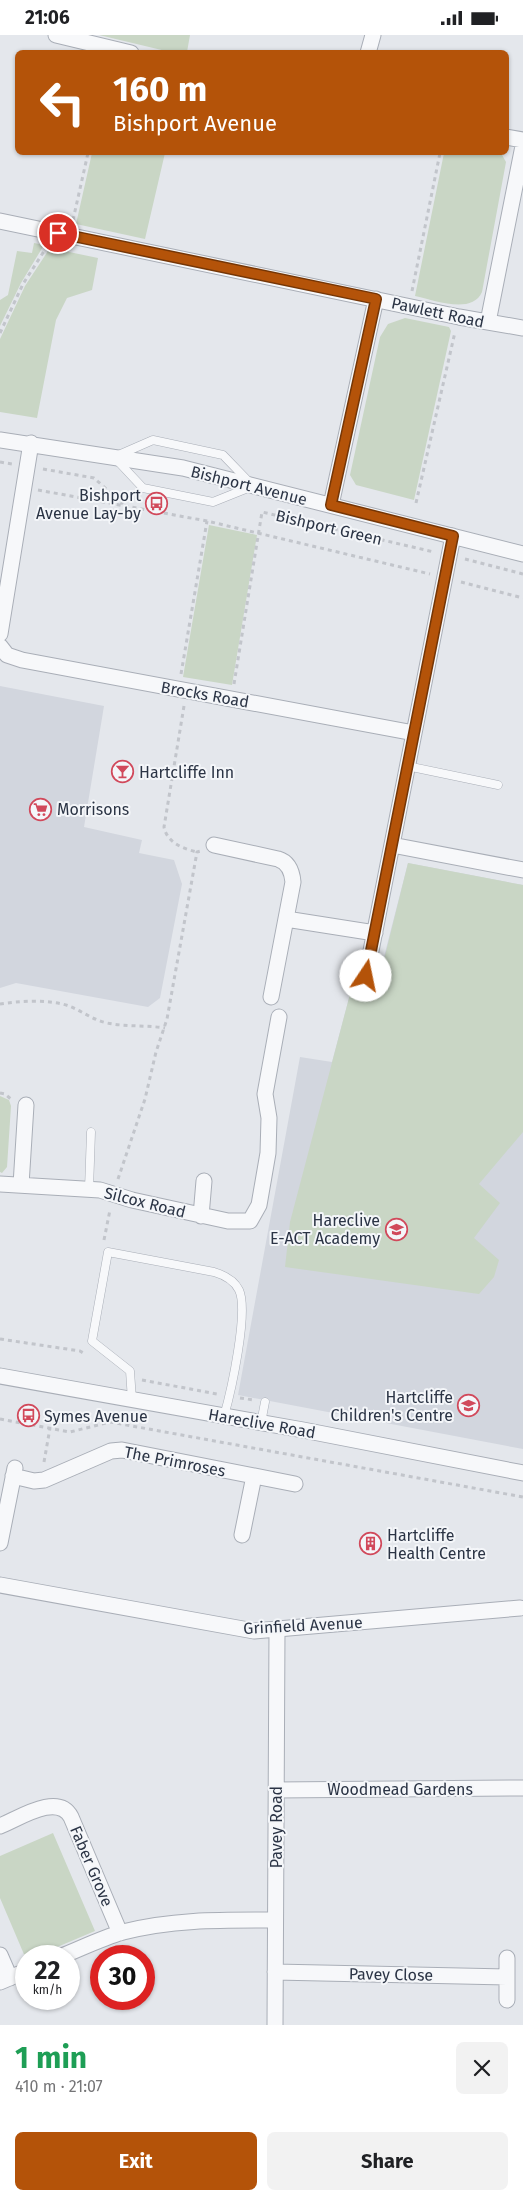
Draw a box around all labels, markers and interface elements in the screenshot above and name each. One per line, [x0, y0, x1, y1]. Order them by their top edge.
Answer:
text: 21:06 [25, 6, 70, 29]
text: 160 m [113, 68, 207, 110]
icon: left [30, 70, 95, 135]
text: Bishport Avenue [113, 110, 277, 137]
pin [37, 212, 79, 254]
icon: arrive [44, 219, 72, 247]
street label: Pawlett Road [390, 293, 486, 332]
street label: Bishport Avenue [189, 462, 309, 509]
place label: Bishport Avenue Lay-by [36, 486, 141, 523]
bus stop icon: Bishport Avenue Lay-by [145, 492, 169, 516]
street label: Bishport Green [274, 506, 384, 549]
street label: Brocks Road [159, 677, 250, 712]
bar icon: Hartcliffe Inn [111, 760, 135, 784]
place label: Hartcliffe Inn [139, 763, 234, 782]
supermarket icon: Morrisons [29, 797, 53, 821]
place label: Morrisons [57, 800, 129, 819]
position arrow [339, 949, 391, 1001]
street label: Silcox Road [102, 1183, 188, 1222]
place label: Hareclive E-ACT Academy [270, 1211, 380, 1248]
school or university icon: Hareclive E-ACT Academy [384, 1217, 408, 1241]
place label: Hartcliffe Children's Centre [331, 1388, 453, 1425]
school or university icon: Hartcliffe Children's Centre [457, 1394, 481, 1418]
bus stop icon: Symes Avenue [16, 1404, 40, 1428]
street label: Hareclive Road [207, 1405, 317, 1442]
place label: Symes Avenue [44, 1407, 148, 1426]
street label: The Primroses [123, 1442, 227, 1481]
place label: Hartcliffe Health Centre [387, 1526, 486, 1563]
building icon: Hartcliffe Health Centre [359, 1532, 383, 1556]
street label: Grinfield Avenue [243, 1613, 363, 1638]
street label: Woodmead Gardens [327, 1780, 473, 1799]
street label: Pavey Road [267, 1786, 286, 1868]
street label: Faber Grove [66, 1823, 117, 1909]
speed limit sign: 30 [90, 1945, 155, 2010]
text: 22 [35, 1956, 60, 1986]
street label: Pavey Close [349, 1964, 433, 1985]
text: km/h [33, 1983, 62, 1997]
text: 1 min [15, 2040, 87, 2076]
button: close [456, 2042, 508, 2094]
text: 410 m · 21:07 [15, 2077, 103, 2096]
button: Exit [15, 2132, 257, 2190]
button: Share [267, 2132, 508, 2190]

